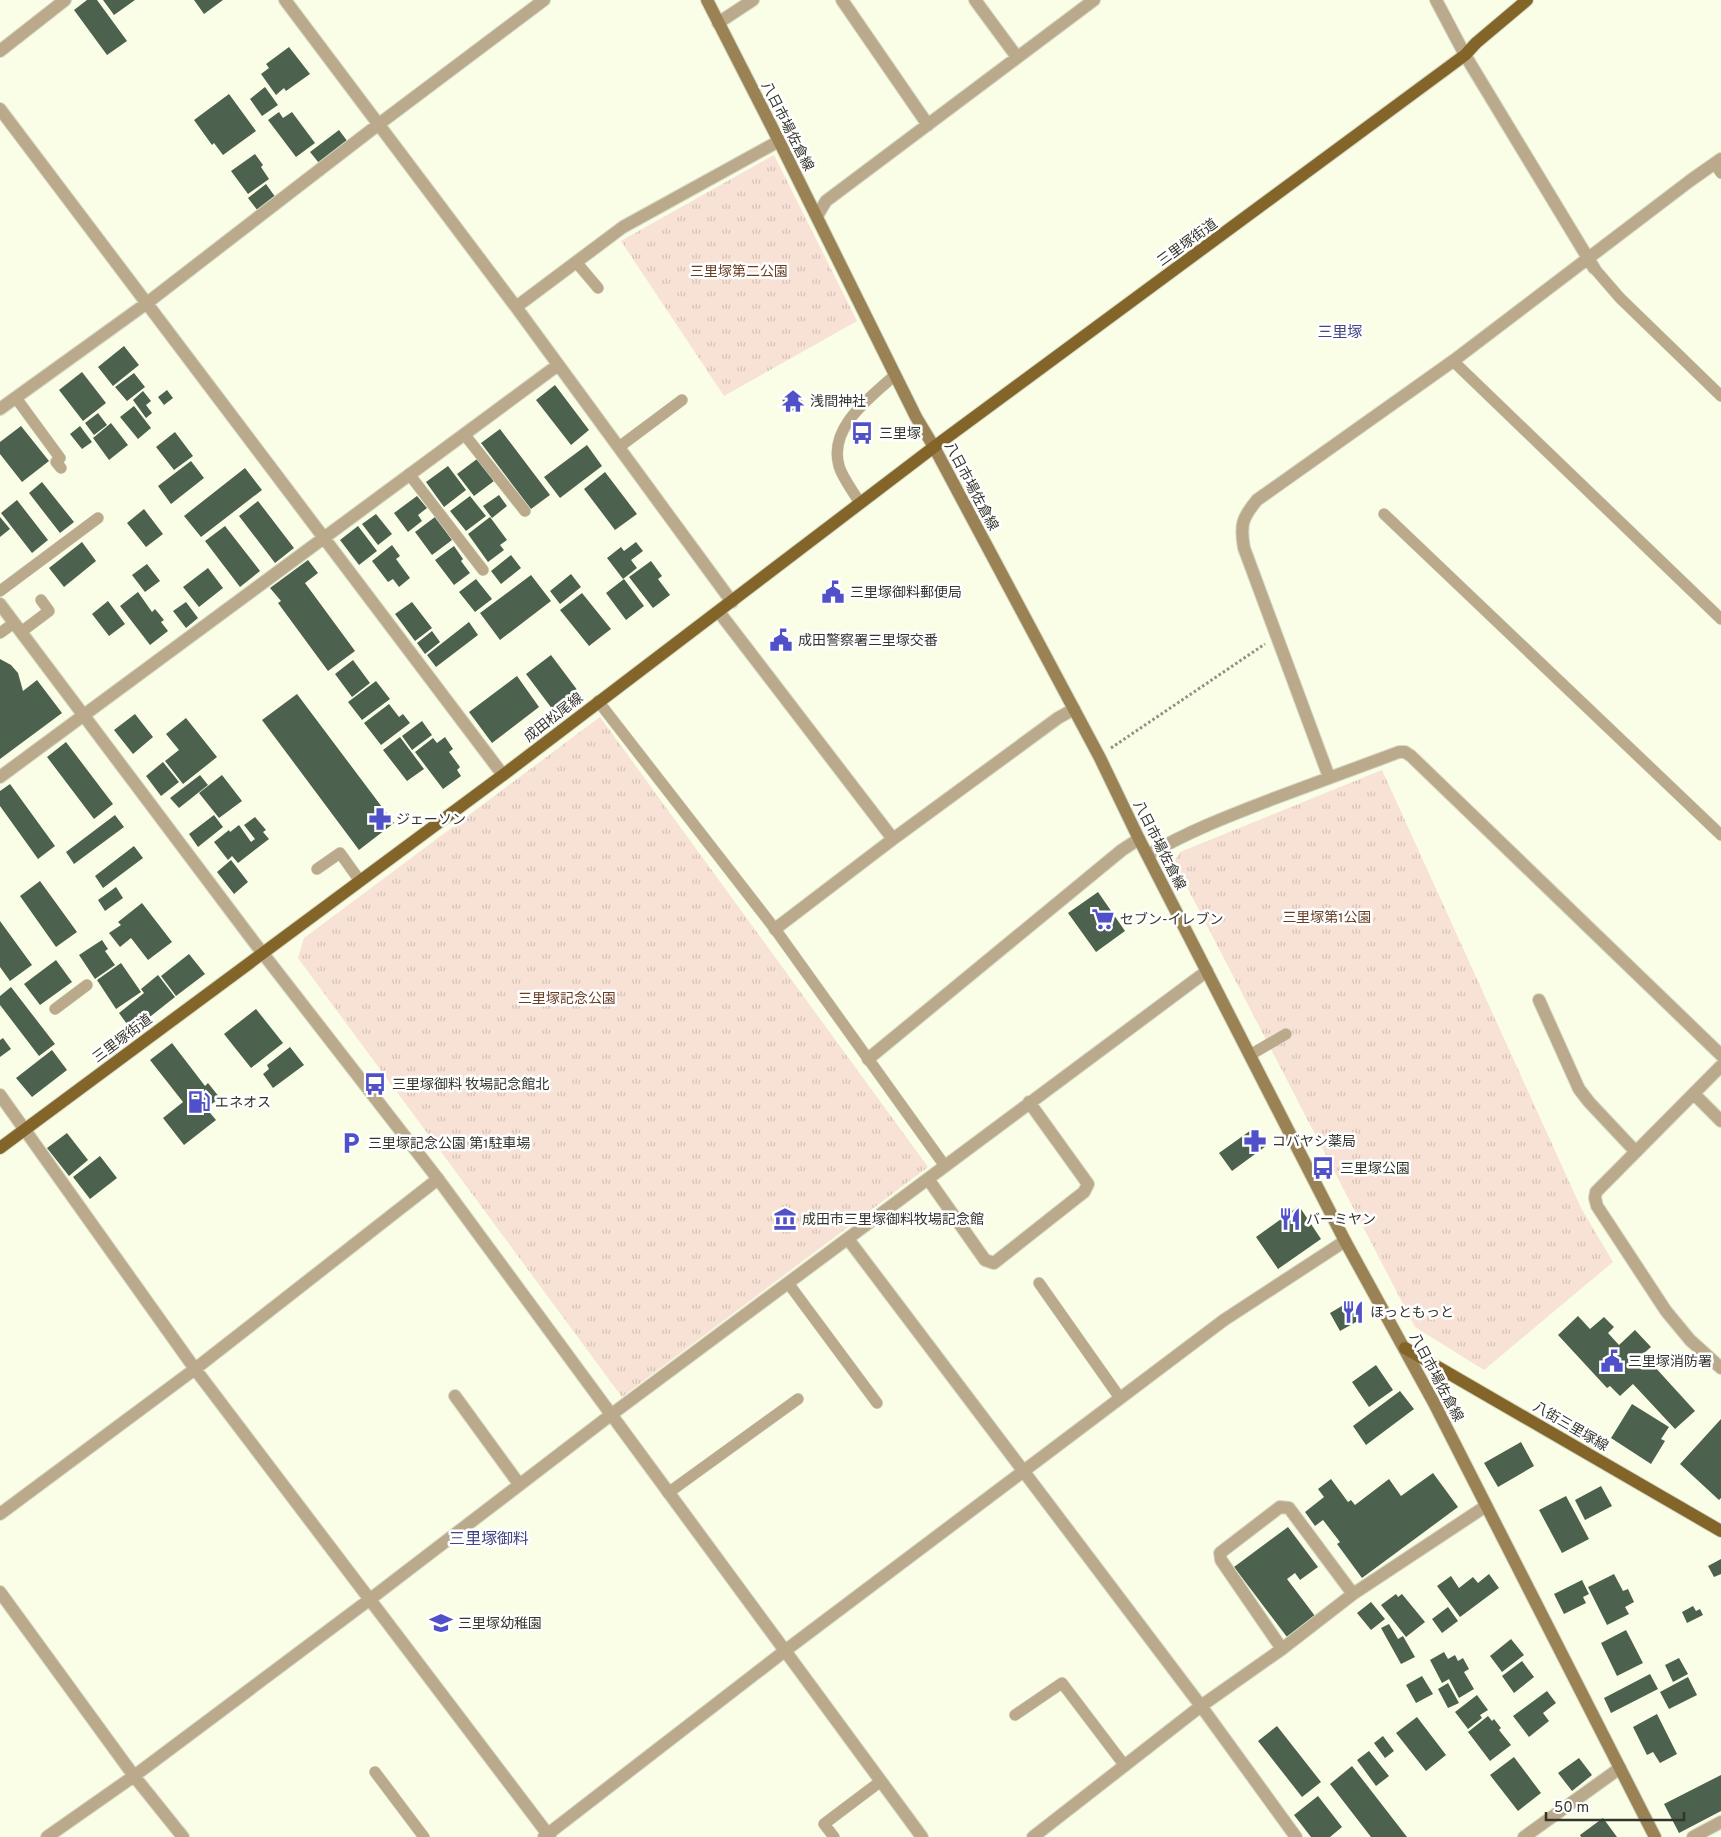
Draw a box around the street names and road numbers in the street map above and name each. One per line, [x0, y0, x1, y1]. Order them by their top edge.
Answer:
street label: 八日市場佐倉線 [757, 79, 816, 174]
street label: 三里塚街道 [1155, 216, 1221, 271]
street label: 八日市場佐倉線 [940, 439, 1001, 534]
street label: 成田松尾線 [521, 690, 587, 746]
street label: 八日市場佐倉線 [1129, 798, 1188, 893]
street label: 三里塚街道 [90, 1011, 156, 1067]
street label: 八日市場佐倉線 [1405, 1330, 1466, 1425]
street label: 八街三里塚線 [1530, 1399, 1611, 1456]

